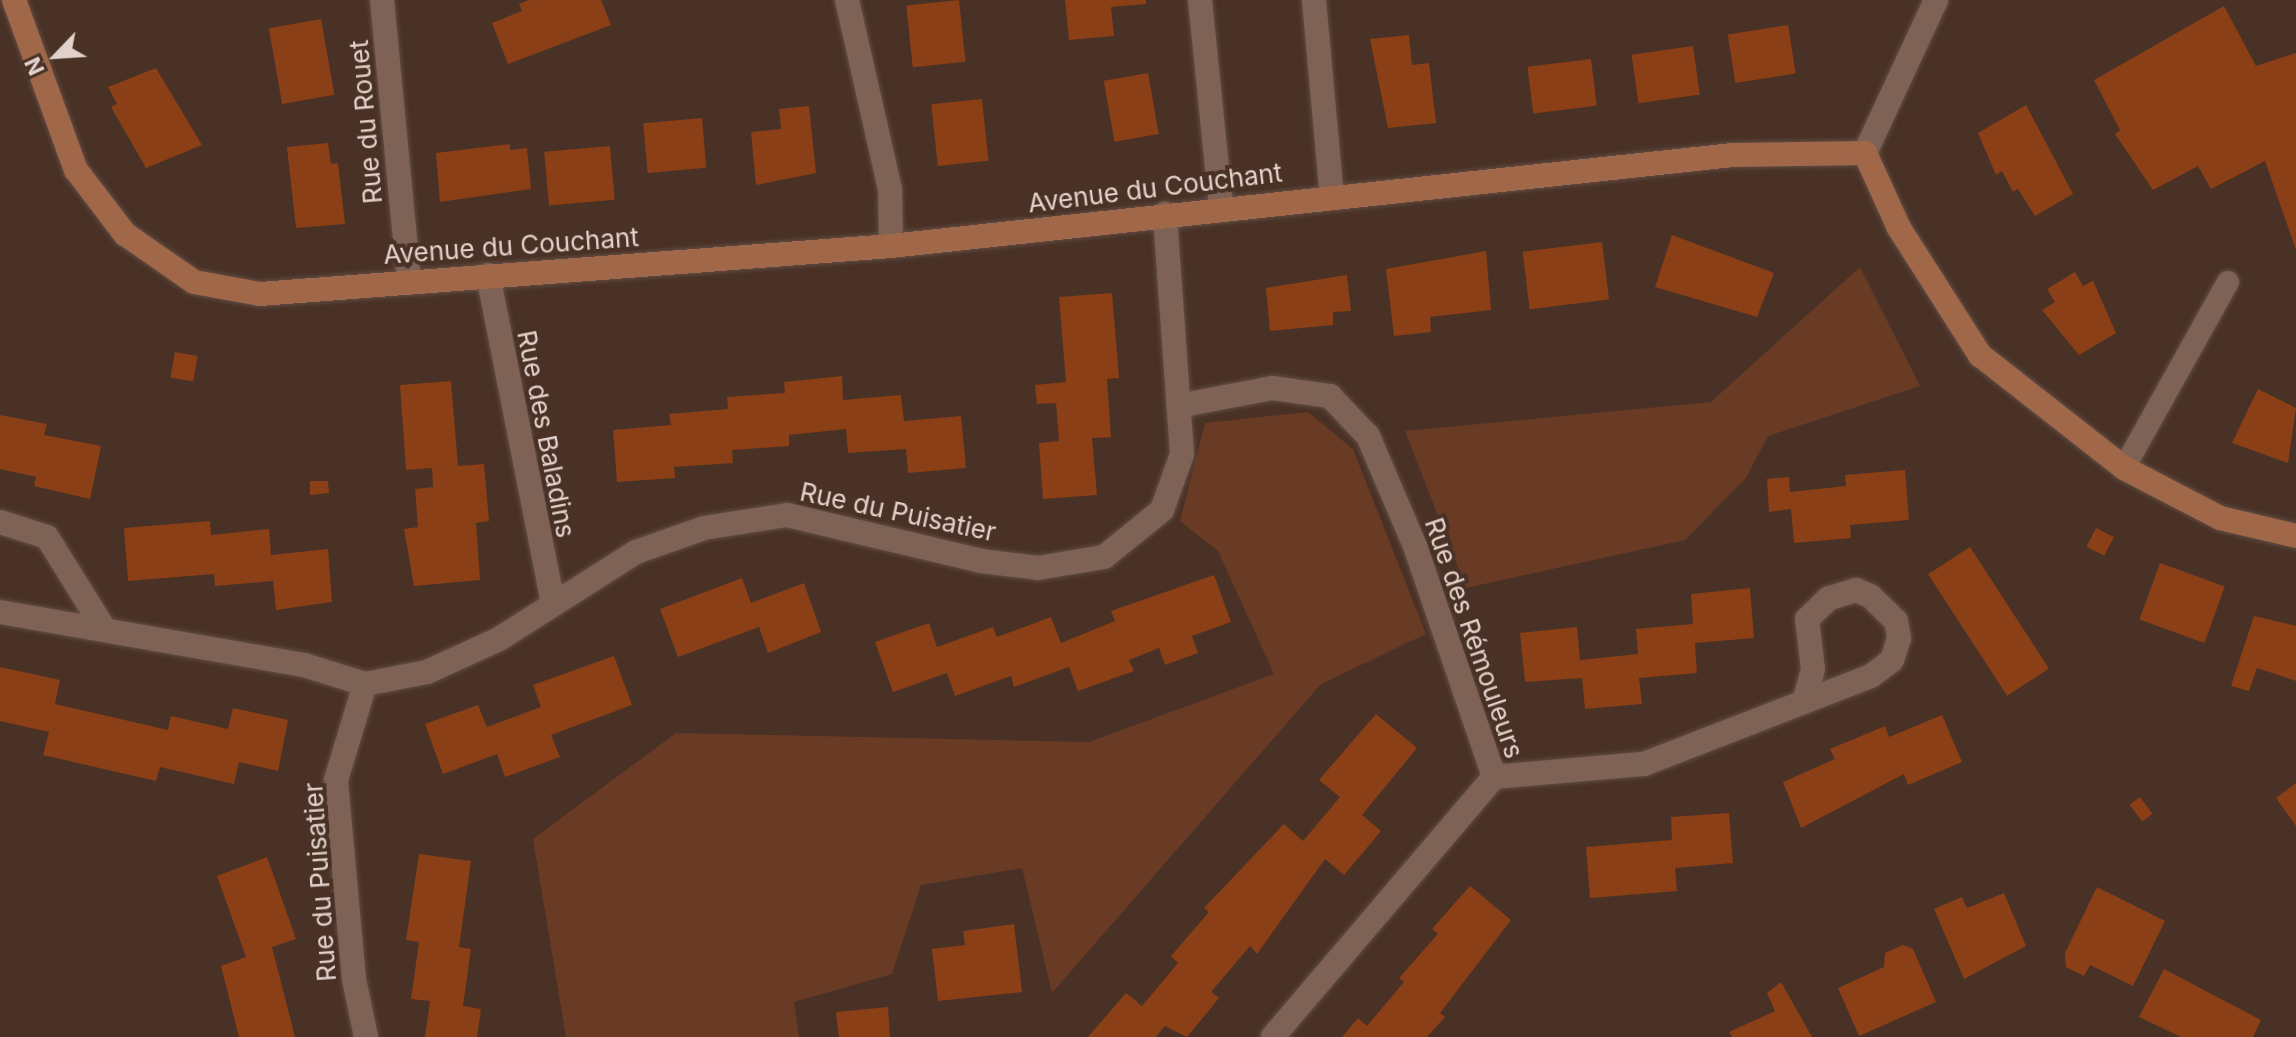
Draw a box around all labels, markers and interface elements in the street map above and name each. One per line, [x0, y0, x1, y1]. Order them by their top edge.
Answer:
north arrow [16, 16, 96, 96]
street label: Rue du Rouet [343, 39, 389, 205]
text: N [19, 53, 50, 79]
street label: Avenue du Couchant [1026, 157, 1284, 219]
street label: Avenue du Couchant [382, 222, 640, 270]
street label: Rue des Baladins [511, 328, 581, 540]
street label: Rue du Puisatier [797, 476, 999, 548]
street label: Rue des Rémouleurs [1418, 514, 1530, 762]
street label: Rue du Puisatier [297, 781, 343, 983]

